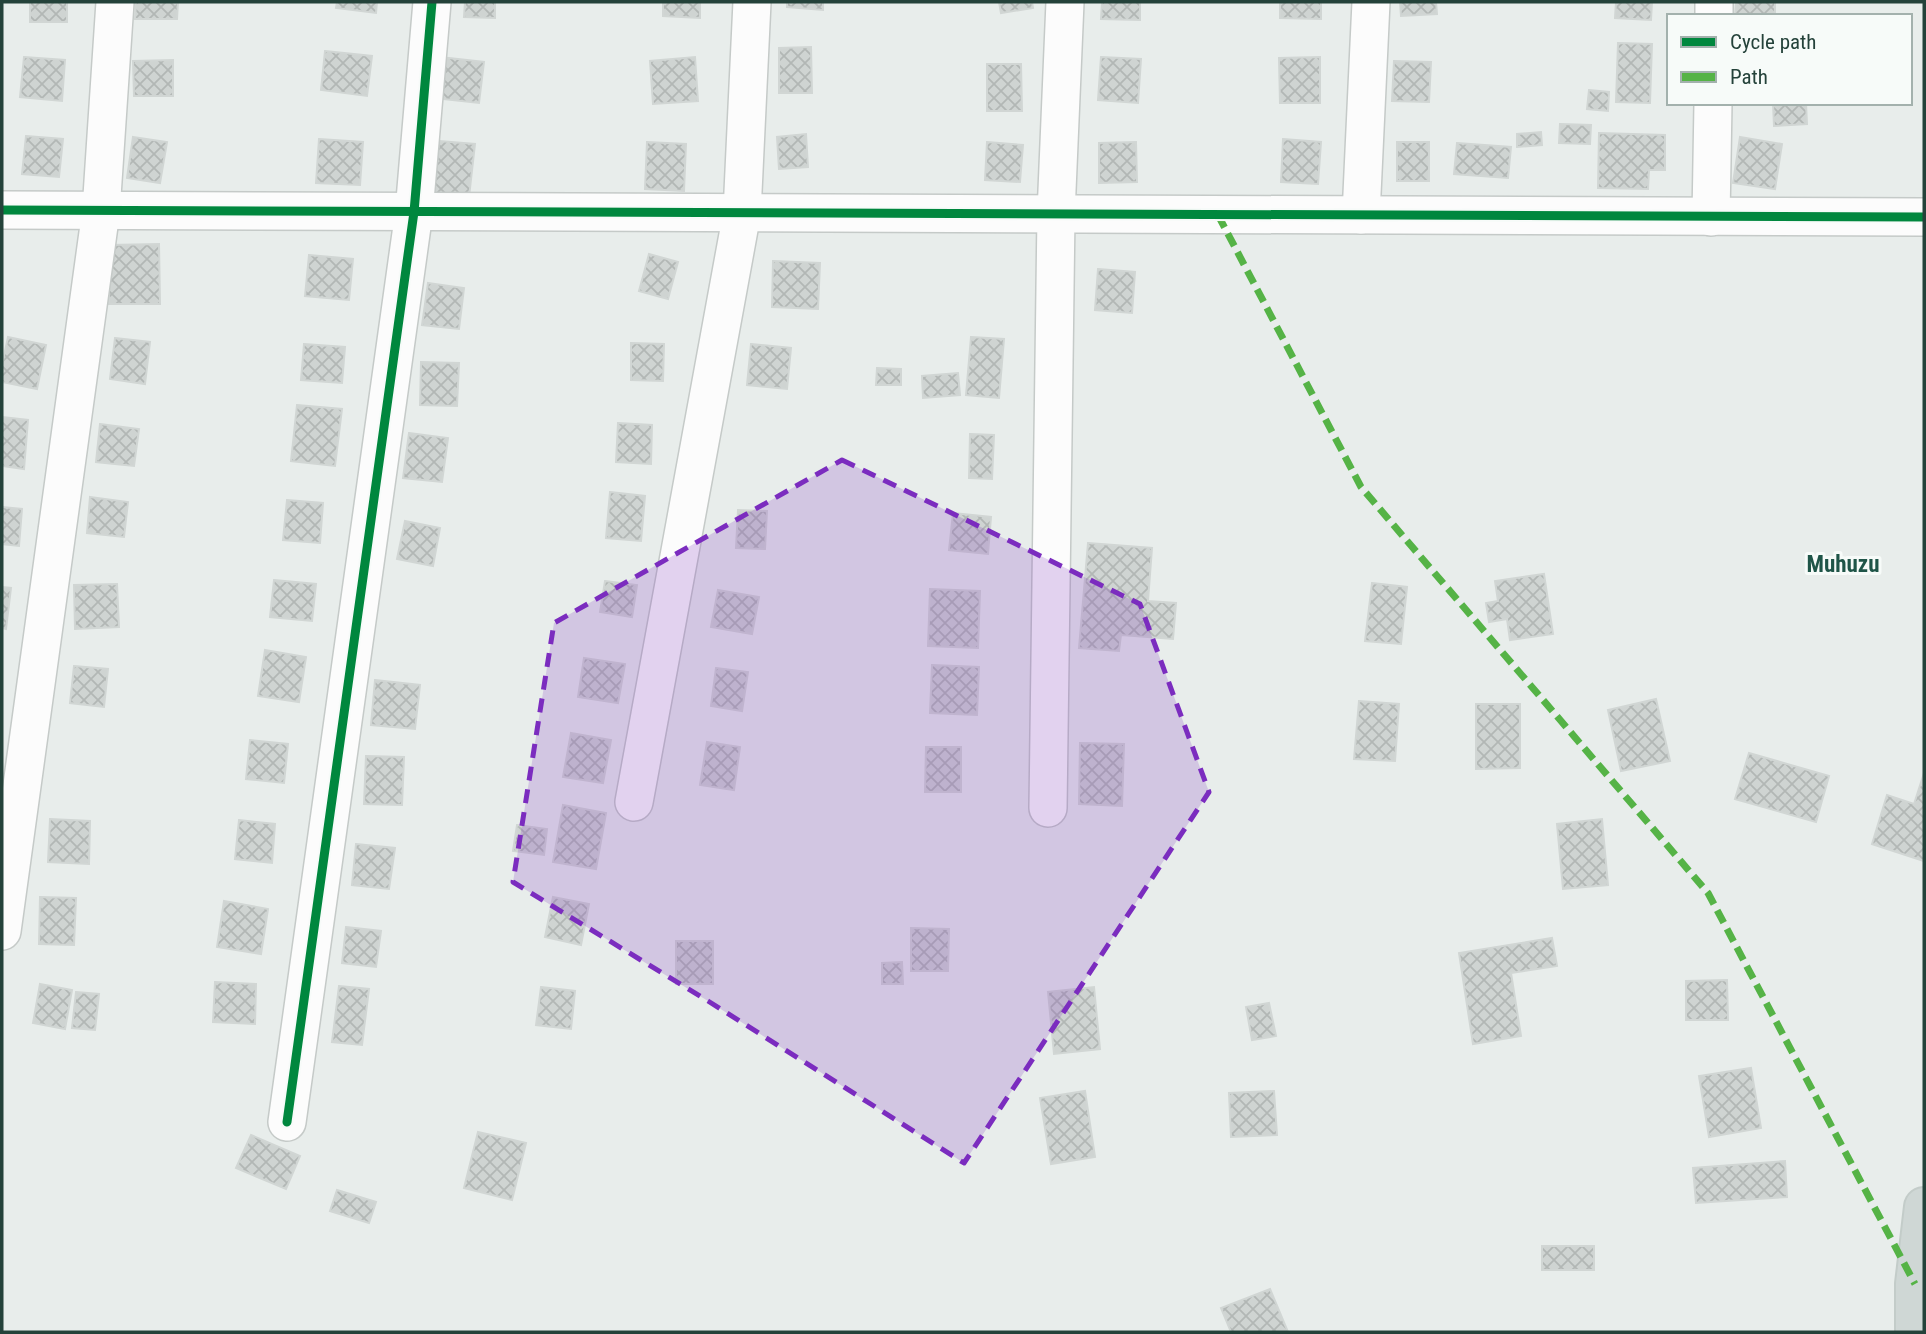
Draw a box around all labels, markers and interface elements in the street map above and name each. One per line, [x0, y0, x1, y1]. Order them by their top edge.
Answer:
legend [1667, 14, 1912, 105]
text: Cycle path [1730, 30, 1816, 54]
text: Path [1730, 65, 1768, 89]
district label: Muhuzu [1806, 551, 1880, 578]

